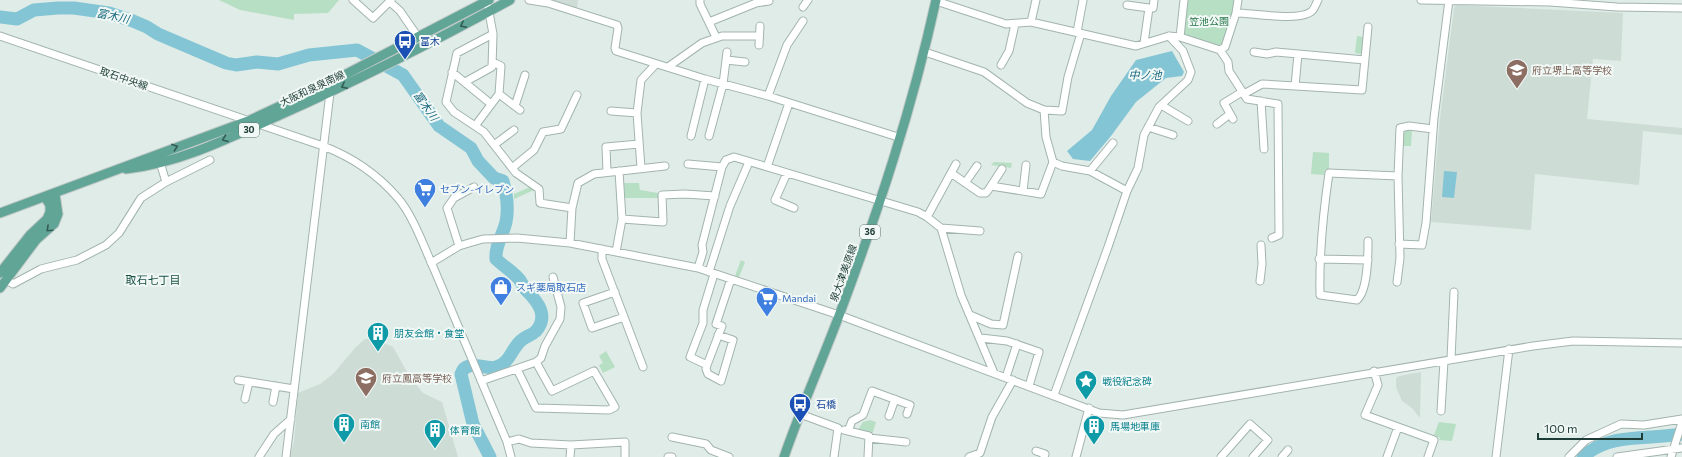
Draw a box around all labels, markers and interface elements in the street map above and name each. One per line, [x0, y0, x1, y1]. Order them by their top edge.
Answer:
water label: 富木川 [96, 6, 132, 26]
park label: 笠池公園 [1189, 15, 1229, 27]
one-way arrow [460, 20, 468, 27]
bus stop icon: 富木 [392, 28, 418, 61]
place label: 富木 [420, 35, 440, 47]
school or university icon: 府立堺上高等学校 [1504, 57, 1530, 90]
street label: 取石中央線 [98, 64, 150, 92]
place label: 府立堺上高等学校 [1532, 64, 1612, 76]
street label: 大阪和泉泉南線 [278, 68, 346, 108]
water label: 中ノ池 [1129, 68, 1162, 81]
one-way arrow [341, 81, 348, 89]
water label: 富木川 [412, 88, 442, 124]
road number: 30 [239, 123, 259, 137]
one-way arrow [222, 135, 229, 143]
one-way arrow [172, 143, 179, 152]
supermarket icon: セブン-イレブン [412, 176, 438, 209]
place label: セブン-イレブン [440, 183, 514, 195]
one-way arrow [46, 224, 53, 231]
road number: 36 [860, 225, 880, 239]
street label: 泉大津美原線 [827, 243, 859, 303]
district label: 取石七丁目 [126, 273, 181, 286]
shop icon: スギ薬局取石店 [488, 274, 514, 307]
place label: スギ薬局取石店 [516, 281, 586, 293]
supermarket icon: Mandai [754, 285, 780, 318]
place label: Mandai [782, 292, 816, 304]
building icon: 朋友会館・食堂 [365, 320, 391, 353]
place label: 朋友会館・食堂 [394, 327, 464, 339]
school or university icon: 府立鳳高等学校 [353, 365, 379, 398]
place icon: 戦役紀念碑 [1073, 368, 1099, 401]
place label: 府立鳳高等学校 [382, 372, 452, 384]
place label: 戦役紀念碑 [1102, 375, 1152, 387]
bus stop icon: 石橋 [787, 391, 813, 424]
place label: 石橋 [816, 398, 836, 410]
building icon: 南館 [331, 411, 357, 444]
building icon: 馬場地車庫 [1081, 413, 1107, 446]
scale bar [1538, 415, 1642, 441]
building icon: 体育館 [422, 417, 448, 450]
place label: 南館 [360, 418, 380, 430]
place label: 馬場地車庫 [1110, 420, 1160, 432]
text: 100 m [1544, 421, 1578, 435]
place label: 体育館 [450, 424, 480, 436]

